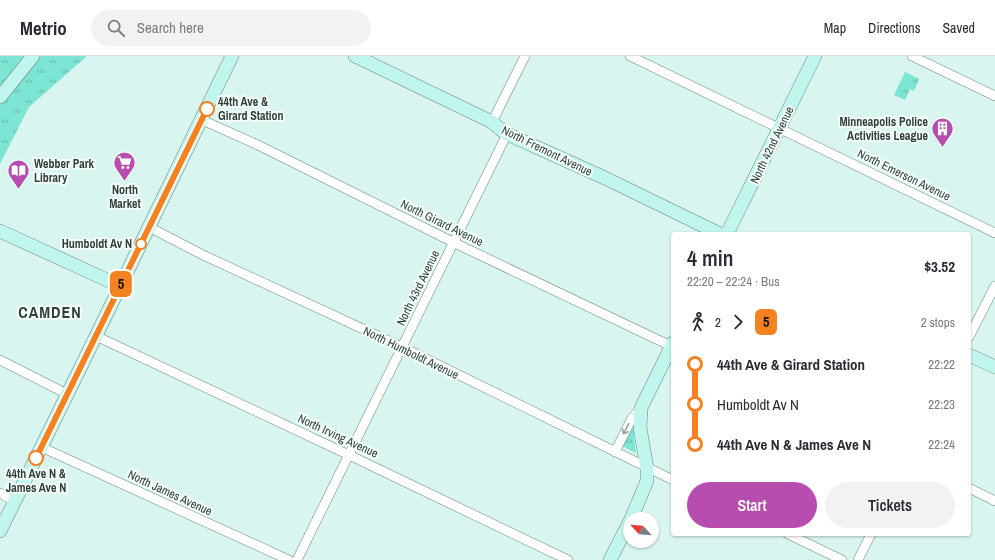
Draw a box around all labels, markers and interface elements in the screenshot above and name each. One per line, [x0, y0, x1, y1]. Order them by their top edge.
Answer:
search box [91, 10, 371, 46]
text: Metrio [20, 15, 67, 41]
icon: search [105, 17, 127, 39]
text: Search here [137, 17, 204, 38]
text: Map [824, 19, 846, 37]
text: Directions [868, 19, 920, 37]
text: Saved [942, 19, 975, 37]
place label: 44th Ave & Girard Station [218, 94, 284, 124]
marker: 44th Ave & Girard Station [199, 101, 215, 117]
street label: North 42nd Avenue [746, 104, 798, 186]
place label: Minneapolis Police Activities League [839, 114, 929, 144]
building icon: Minneapolis Police Activities League [930, 116, 956, 149]
street label: North Fremont Avenue [499, 122, 595, 180]
street label: North Emerson Avenue [855, 146, 953, 204]
supermarket icon: North Market [112, 150, 138, 183]
place label: Webber Park Library [34, 156, 95, 186]
library icon: Webber Park Library [6, 158, 32, 191]
place label: North Market [109, 182, 142, 212]
street label: North Girard Avenue [398, 196, 486, 250]
place label: Humboldt Av N [62, 236, 132, 252]
marker: Humboldt Av N [135, 238, 147, 250]
text: 4 min [687, 243, 733, 273]
street label: North 43rd Avenue [393, 248, 443, 328]
text: $3.52 [924, 256, 955, 277]
line badge: 5 [108, 271, 134, 297]
text: 22:20 – 22:24 · Bus [687, 273, 779, 290]
text: 5 [118, 275, 124, 293]
district label: CAMDEN [18, 301, 82, 323]
icon: walk [687, 311, 709, 333]
icon: forward [727, 311, 749, 333]
text: 5 [763, 313, 769, 331]
text: 2 [715, 314, 721, 331]
text: 2 stops [921, 314, 955, 331]
street label: North Humboldt Avenue [361, 323, 461, 383]
text: 44th Ave & Girard Station [717, 354, 865, 375]
text: 22:22 [928, 356, 955, 373]
text: Humboldt Av N [717, 394, 799, 415]
text: 22:23 [928, 396, 955, 413]
street label: North Irving Avenue [295, 410, 381, 462]
one-way arrow [622, 423, 629, 435]
text: 44th Ave N & James Ave N [717, 434, 871, 455]
text: 22:24 [928, 436, 955, 453]
marker: 44th Ave N & James Ave N [28, 450, 44, 466]
place label: 44th Ave N & James Ave N [6, 466, 66, 496]
street label: North James Avenue [125, 466, 215, 520]
button: Start [687, 482, 817, 528]
button: Tickets [825, 482, 955, 528]
north arrow [623, 512, 659, 548]
map controls [623, 512, 659, 548]

